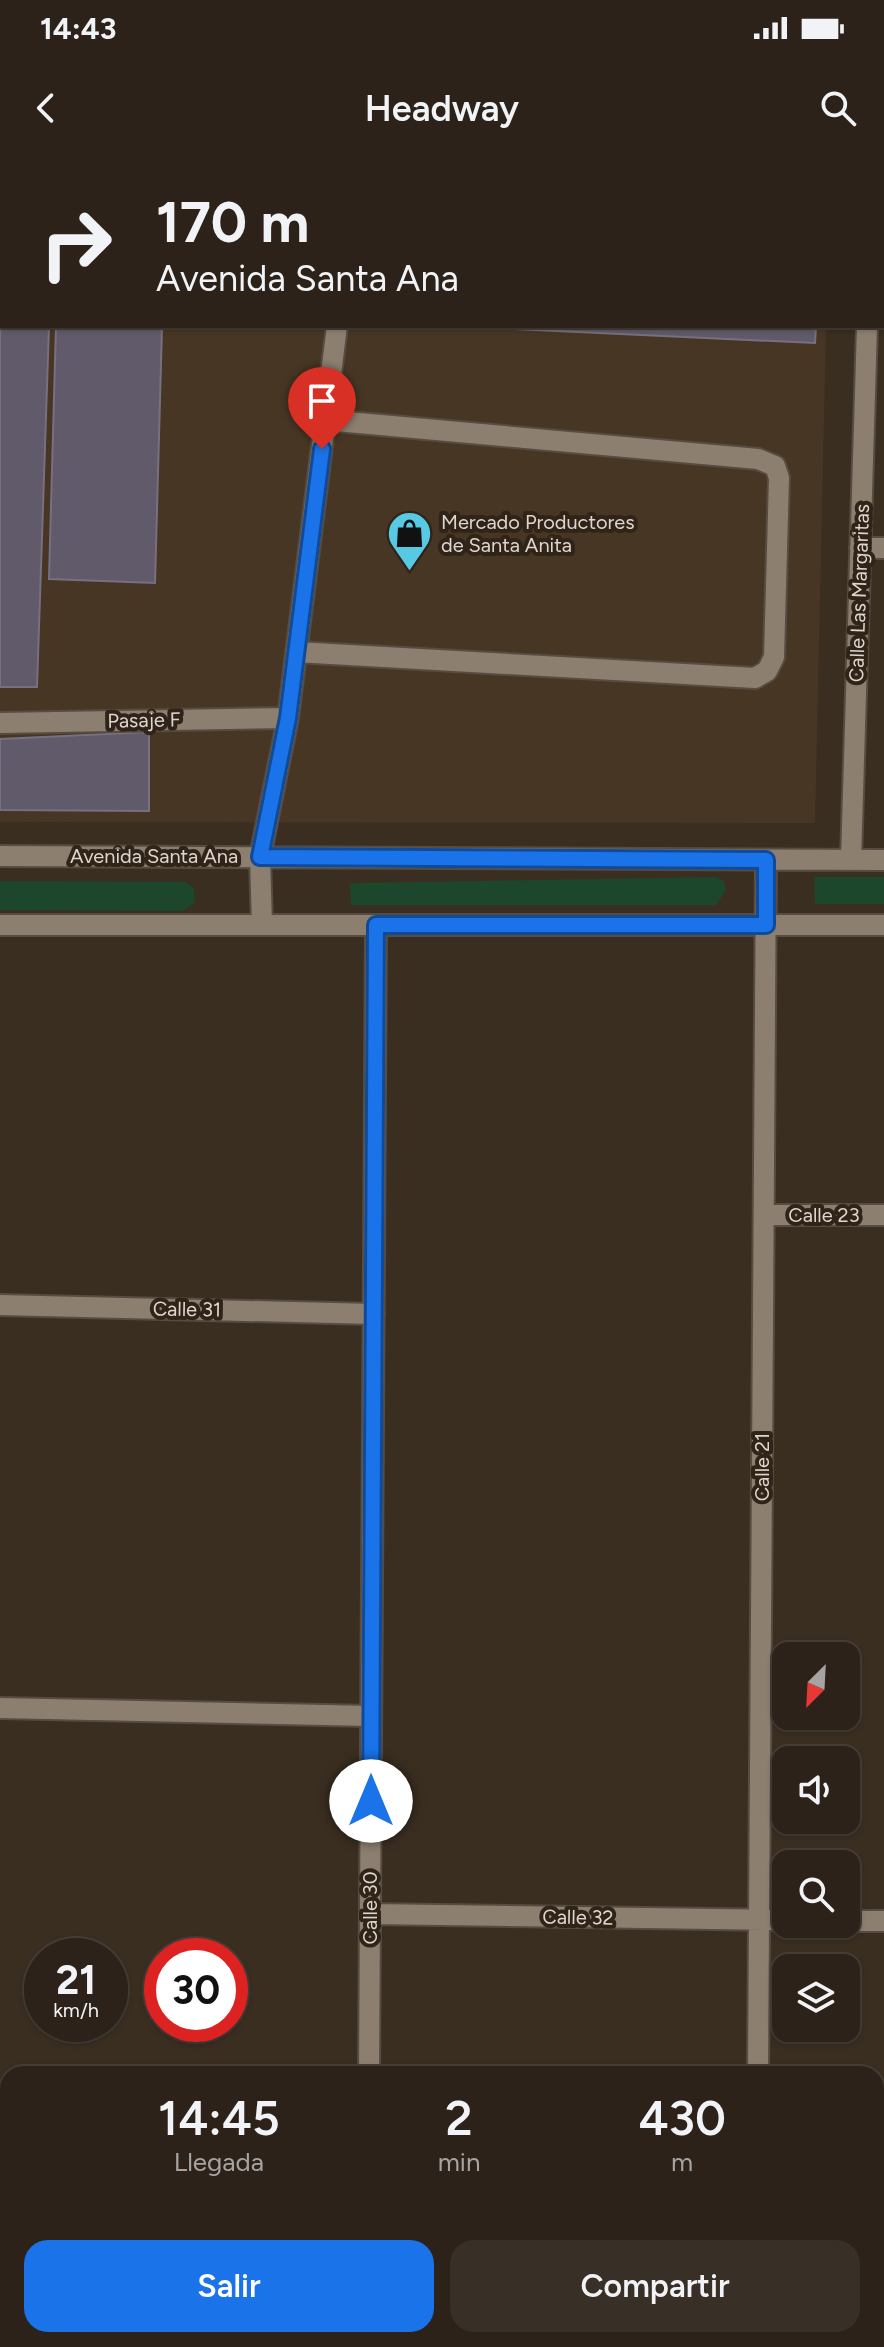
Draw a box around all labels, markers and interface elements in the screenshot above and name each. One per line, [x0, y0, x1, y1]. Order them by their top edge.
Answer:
text: 14:43 [40, 10, 116, 47]
icon: back [24, 86, 68, 130]
icon: search [816, 86, 860, 130]
text: Headway [365, 87, 519, 130]
text: 170 m [156, 189, 309, 256]
icon: right [24, 192, 128, 296]
text: Avenida Santa Ana [156, 257, 459, 300]
pin [288, 367, 356, 449]
icon: arrive [300, 379, 344, 423]
street label: Calle Las Margaritas [844, 503, 874, 683]
shop icon: Mercado Productores de Santa Anita [386, 510, 434, 573]
place label: Mercado Productores de Santa Anita [441, 510, 635, 557]
street label: Pasaje F [107, 707, 181, 733]
street label: Avenida Santa Ana [70, 844, 238, 868]
street label: Calle 23 [788, 1203, 860, 1227]
street label: Calle 31 [153, 1296, 221, 1322]
street label: Calle 21 [750, 1433, 774, 1501]
north arrow [772, 1642, 860, 1730]
map controls [772, 1642, 860, 2042]
button: sound [772, 1746, 860, 1834]
position arrow [329, 1759, 413, 1843]
button: search [772, 1850, 860, 1938]
street label: Calle 30 [358, 1872, 382, 1944]
street label: Calle 32 [542, 1904, 614, 1930]
speed limit sign: 30 [144, 1938, 248, 2042]
button: layers [772, 1954, 860, 2042]
text: 21 [56, 1956, 96, 2004]
text: km/h [53, 1998, 99, 2022]
text: 14:45 [158, 2089, 280, 2147]
text: 2 [445, 2089, 473, 2147]
text: 430 [638, 2089, 726, 2147]
text: Llegada [174, 2146, 264, 2178]
text: min [438, 2146, 480, 2178]
text: m [671, 2146, 693, 2178]
button: Salir [24, 2240, 434, 2332]
button: Compartir [450, 2240, 860, 2332]

